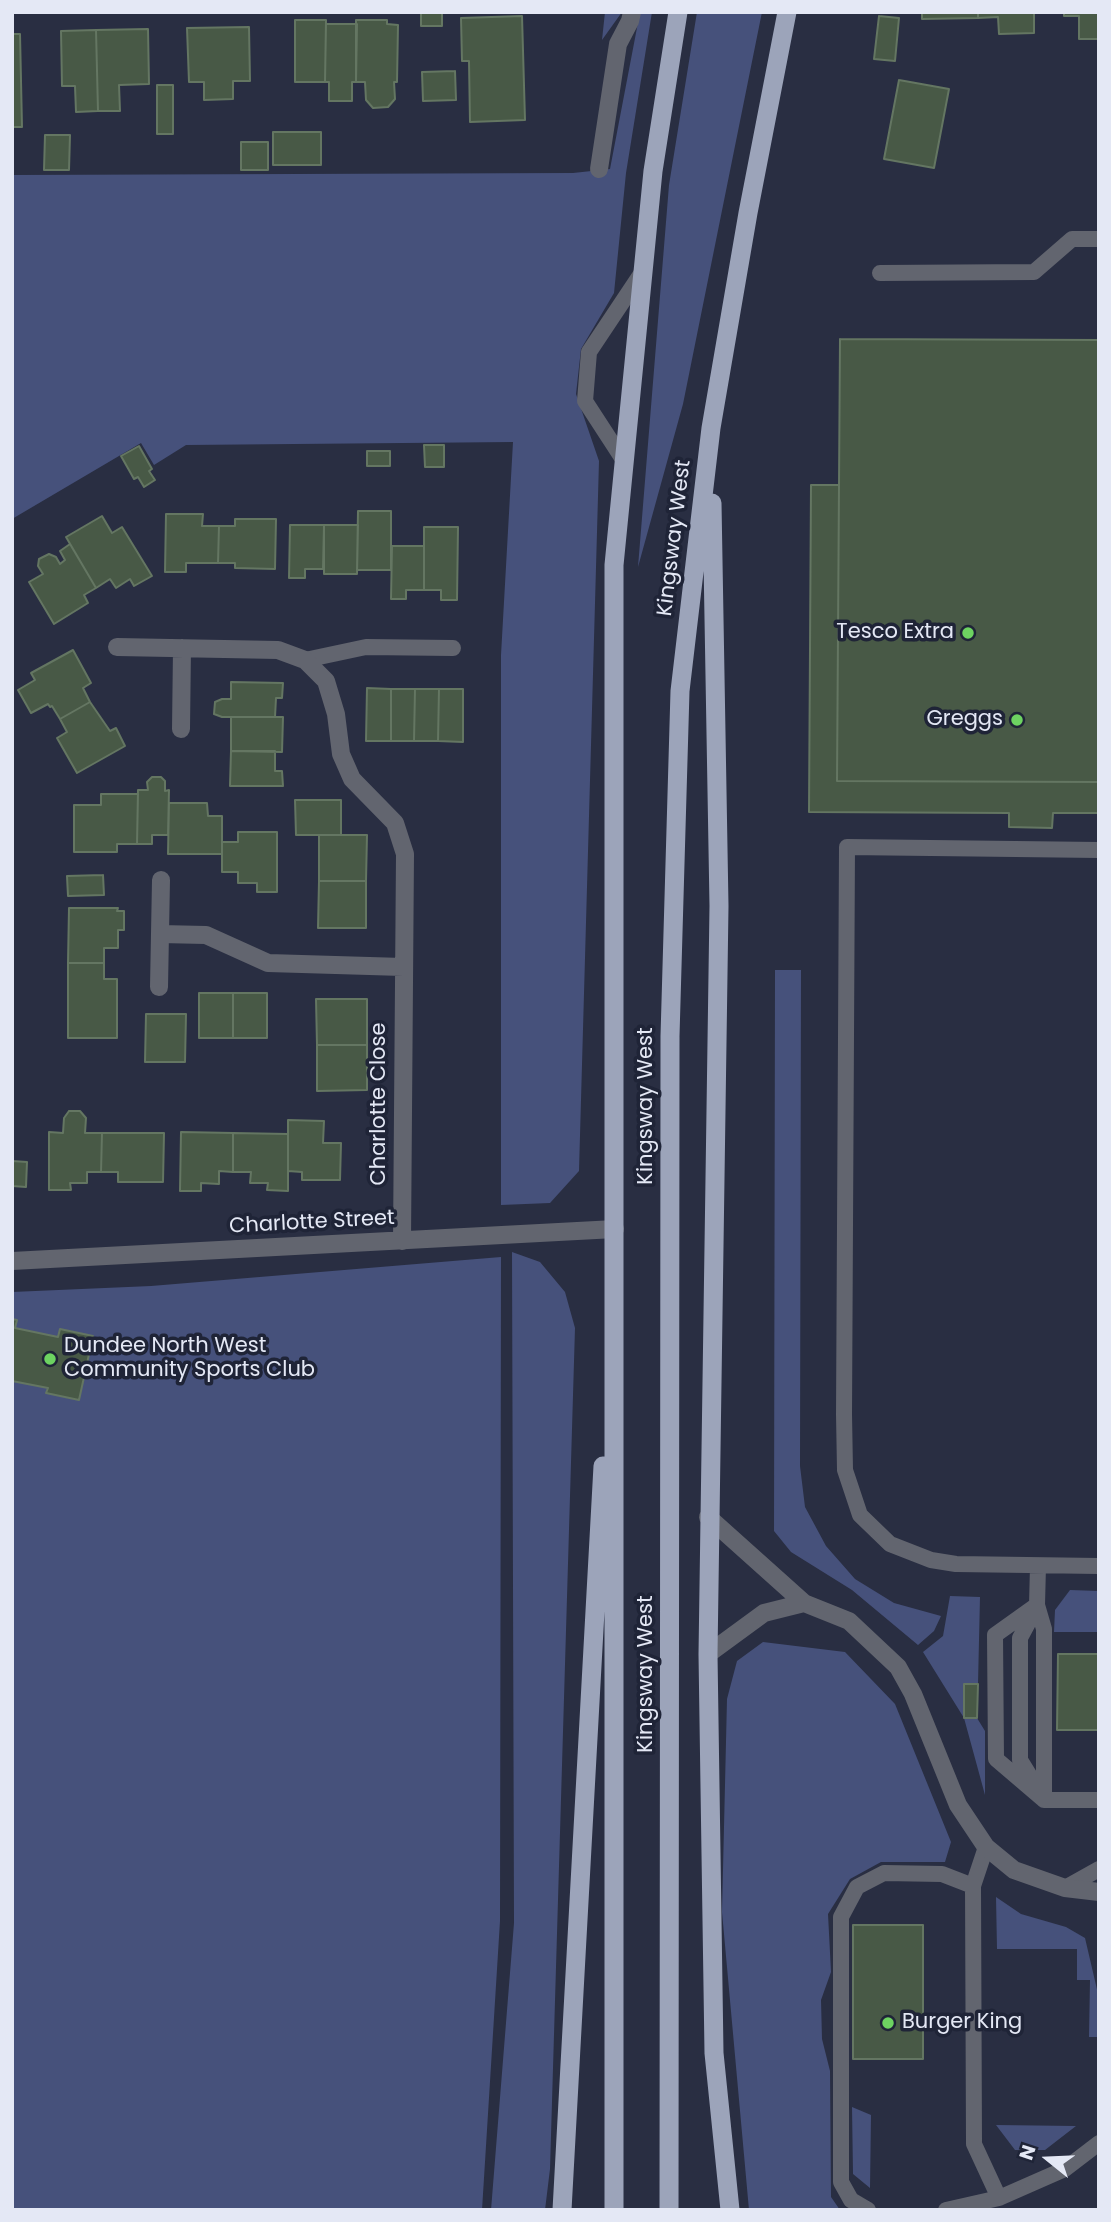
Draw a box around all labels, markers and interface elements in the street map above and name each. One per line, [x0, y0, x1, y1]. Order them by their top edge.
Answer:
street label: Kingsway West [653, 458, 697, 618]
place label: Tesco Extra [836, 620, 954, 646]
marker: Tesco Extra [960, 625, 976, 641]
place label: Greggs [926, 707, 1003, 733]
marker: Greggs [1009, 712, 1025, 728]
street label: Charlotte Close [367, 1022, 393, 1186]
street label: Kingsway West [634, 1027, 660, 1185]
street label: Charlotte Street [229, 1206, 395, 1240]
place label: Dundee North West Community Sports Club [64, 1334, 315, 1384]
marker: Dundee North West Community Sports Club [42, 1351, 58, 1367]
street label: Kingsway West [634, 1595, 660, 1753]
place label: Burger King [902, 2010, 1022, 2036]
marker: Burger King [880, 2015, 896, 2031]
north arrow [1013, 2124, 1083, 2194]
text: N [1013, 2141, 1043, 2163]

